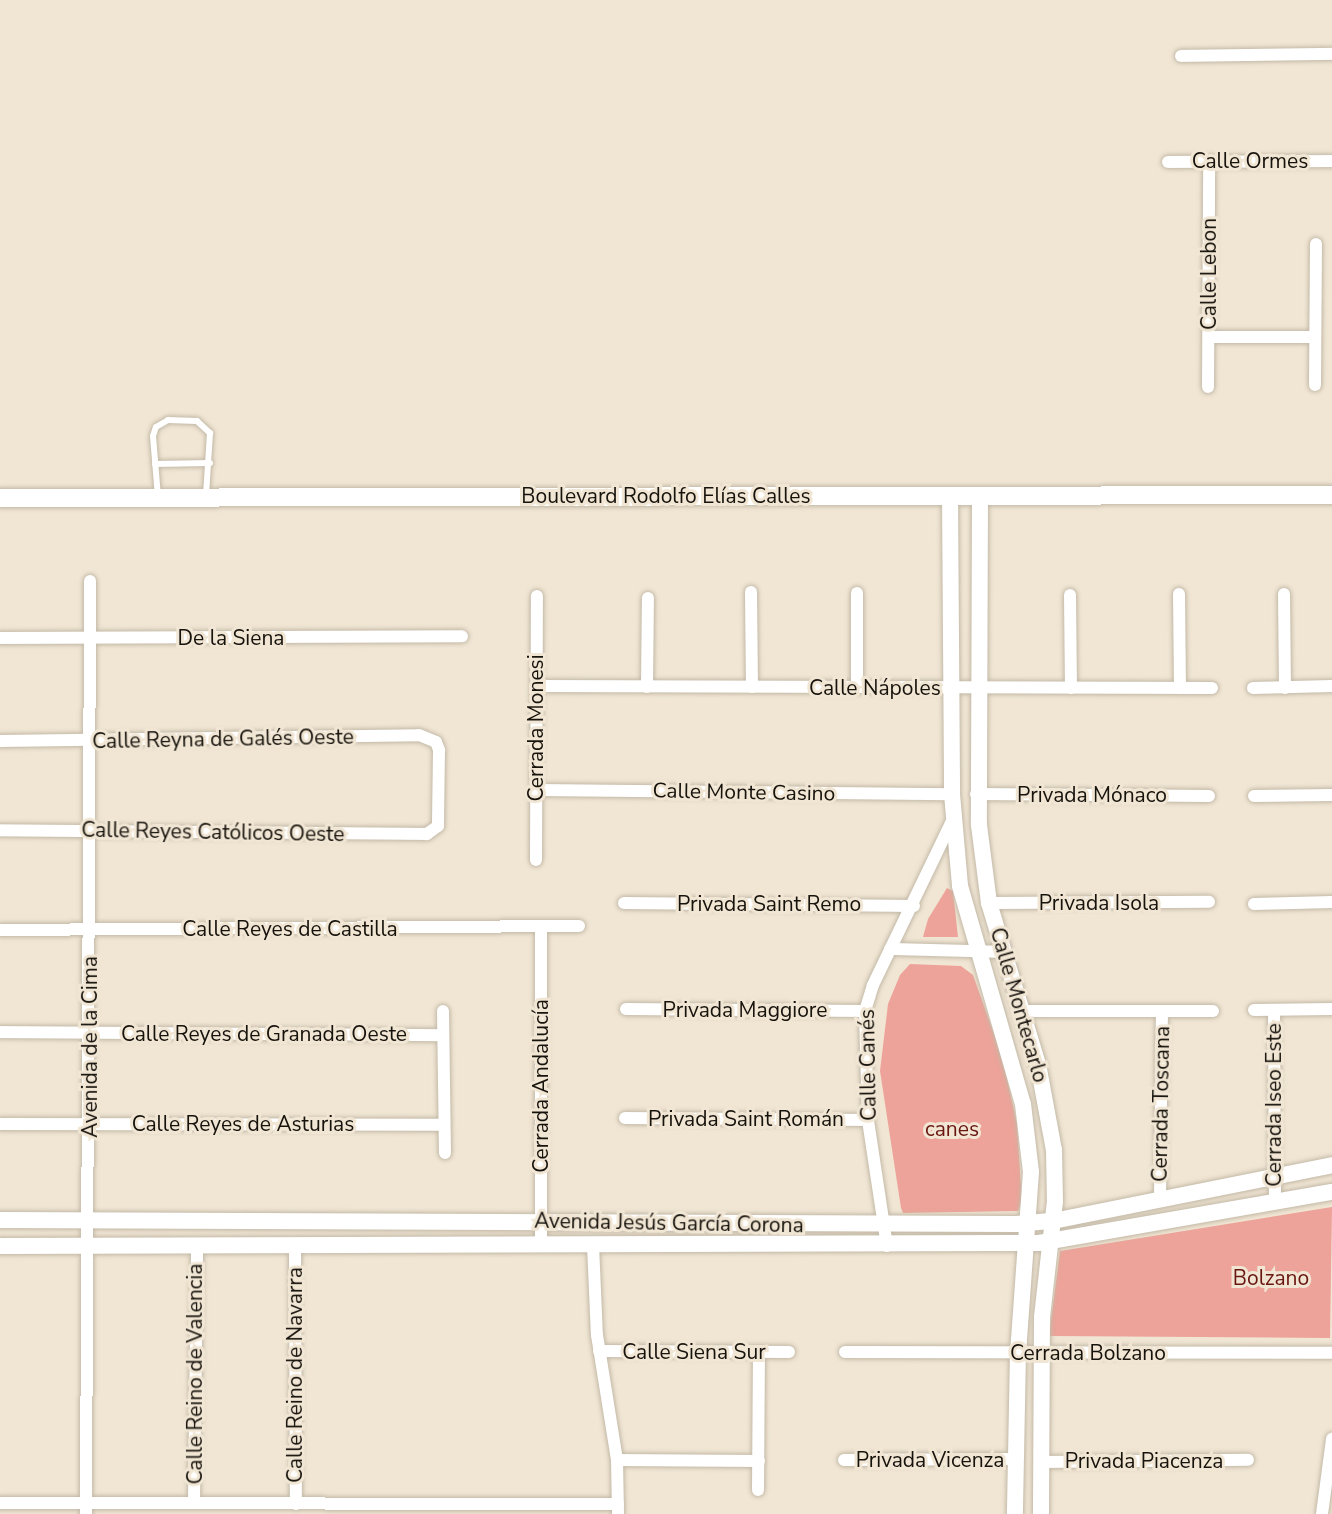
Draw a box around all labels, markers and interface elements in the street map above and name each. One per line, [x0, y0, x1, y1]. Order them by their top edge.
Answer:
street label: Calle Ormes [1192, 148, 1308, 174]
street label: Calle Lebon [1196, 218, 1222, 330]
street label: Boulevard Rodolfo Elías Calles [521, 483, 811, 509]
street label: De la Siena [178, 625, 284, 651]
street label: Cerrada Monesi [523, 654, 549, 802]
street label: Calle Nápoles [809, 675, 941, 701]
street label: Calle Reyna de Galés Oeste [92, 724, 354, 754]
street label: Calle Monte Casino [652, 778, 836, 806]
street label: Privada Mónaco [1017, 782, 1167, 808]
street label: Calle Reyes Católicos Oeste [81, 817, 345, 847]
street label: Privada Isola [1039, 890, 1159, 916]
street label: Privada Saint Remo [677, 891, 861, 917]
street label: Calle Reyes de Castilla [182, 916, 398, 942]
street label: Calle Montecarlo [985, 925, 1053, 1085]
street label: Avenida de la Cima [77, 956, 103, 1138]
street label: Privada Maggiore [663, 997, 827, 1023]
street label: Cerrada Andalucía [528, 999, 554, 1173]
street label: Calle Canés [854, 1009, 882, 1121]
street label: Calle Reyes de Granada Oeste [121, 1021, 407, 1047]
street label: Cerrada Iseo Este [1261, 1023, 1287, 1187]
street label: Cerrada Toscana [1147, 1026, 1175, 1182]
street label: Privada Saint Román [648, 1106, 844, 1132]
street label: Calle Reyes de Asturias [132, 1111, 354, 1137]
park label: canes [925, 1116, 979, 1142]
street label: Avenida Jesús García Corona [534, 1208, 804, 1238]
street label: Calle Reino de Valencia [182, 1264, 208, 1484]
park label: Bolzano [1233, 1265, 1309, 1291]
street label: Calle Reino de Navarra [282, 1267, 308, 1483]
street label: Calle Siena Sur [622, 1339, 766, 1365]
street label: Cerrada Bolzano [1010, 1340, 1166, 1366]
street label: Privada Vicenza [856, 1447, 1004, 1473]
street label: Privada Piacenza [1065, 1448, 1223, 1474]

